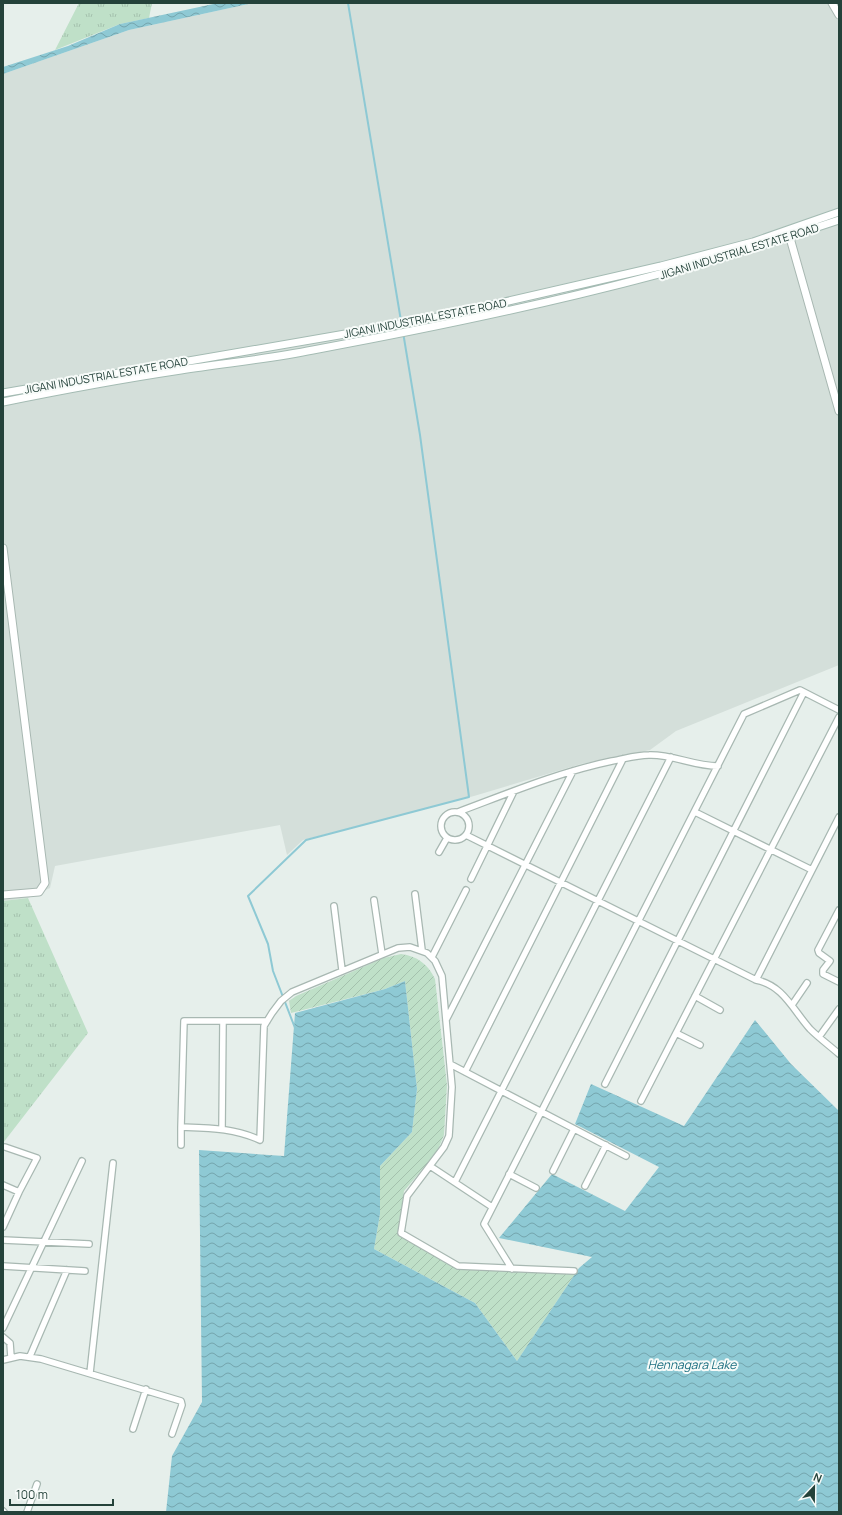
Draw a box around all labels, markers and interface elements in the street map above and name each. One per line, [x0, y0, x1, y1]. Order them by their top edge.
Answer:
street label: JIGANI INDUSTRIAL ESTATE ROAD [657, 220, 821, 282]
street label: JIGANI INDUSTRIAL ESTATE ROAD [342, 295, 508, 341]
street label: JIGANI INDUSTRIAL ESTATE ROAD [23, 353, 189, 397]
water label: Hennagara Lake [648, 1356, 737, 1373]
north arrow [794, 1467, 834, 1507]
text: N [811, 1469, 824, 1486]
scale bar [10, 1481, 113, 1507]
text: 100 m [16, 1486, 48, 1503]

